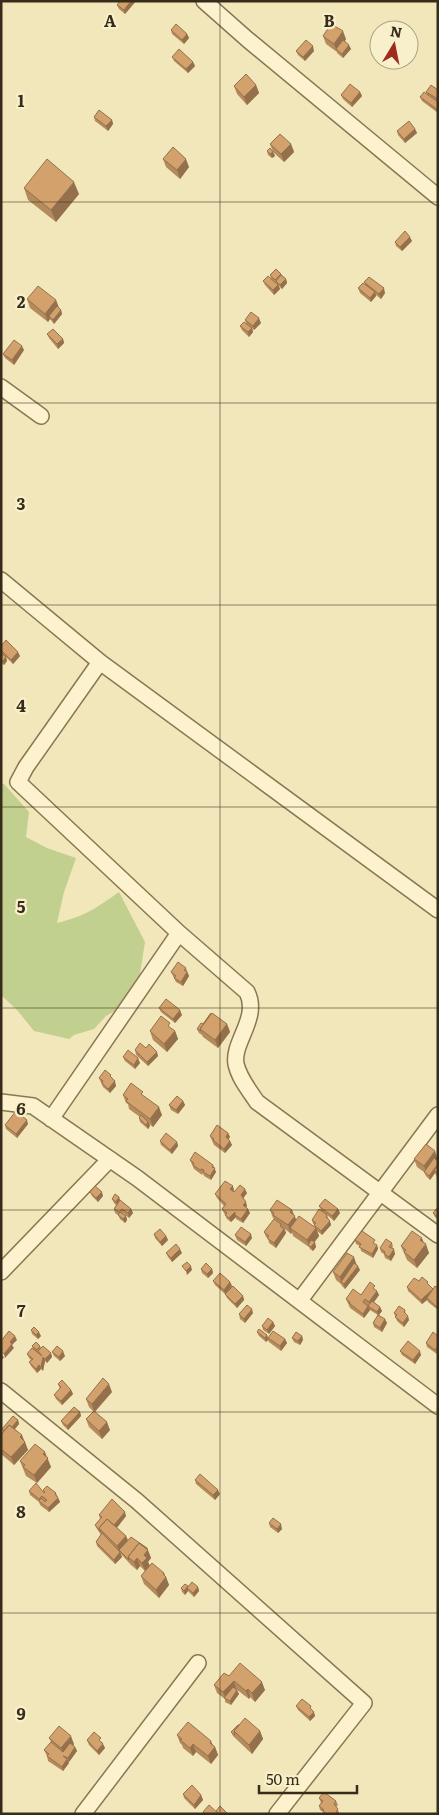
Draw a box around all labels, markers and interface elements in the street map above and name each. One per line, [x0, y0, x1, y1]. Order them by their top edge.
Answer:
text: A [104, 8, 116, 32]
text: B [323, 8, 335, 32]
north arrow [369, 20, 419, 70]
text: N [389, 20, 404, 42]
text: 1 [18, 88, 25, 112]
text: 2 [17, 289, 26, 313]
text: 3 [17, 491, 26, 515]
text: 4 [16, 693, 26, 717]
text: 5 [17, 894, 26, 918]
text: 6 [16, 1096, 26, 1120]
text: 7 [17, 1298, 26, 1322]
text: 8 [16, 1499, 26, 1523]
text: 9 [16, 1701, 26, 1725]
scale bar [259, 1762, 356, 1794]
text: 50 m [266, 1767, 300, 1790]

